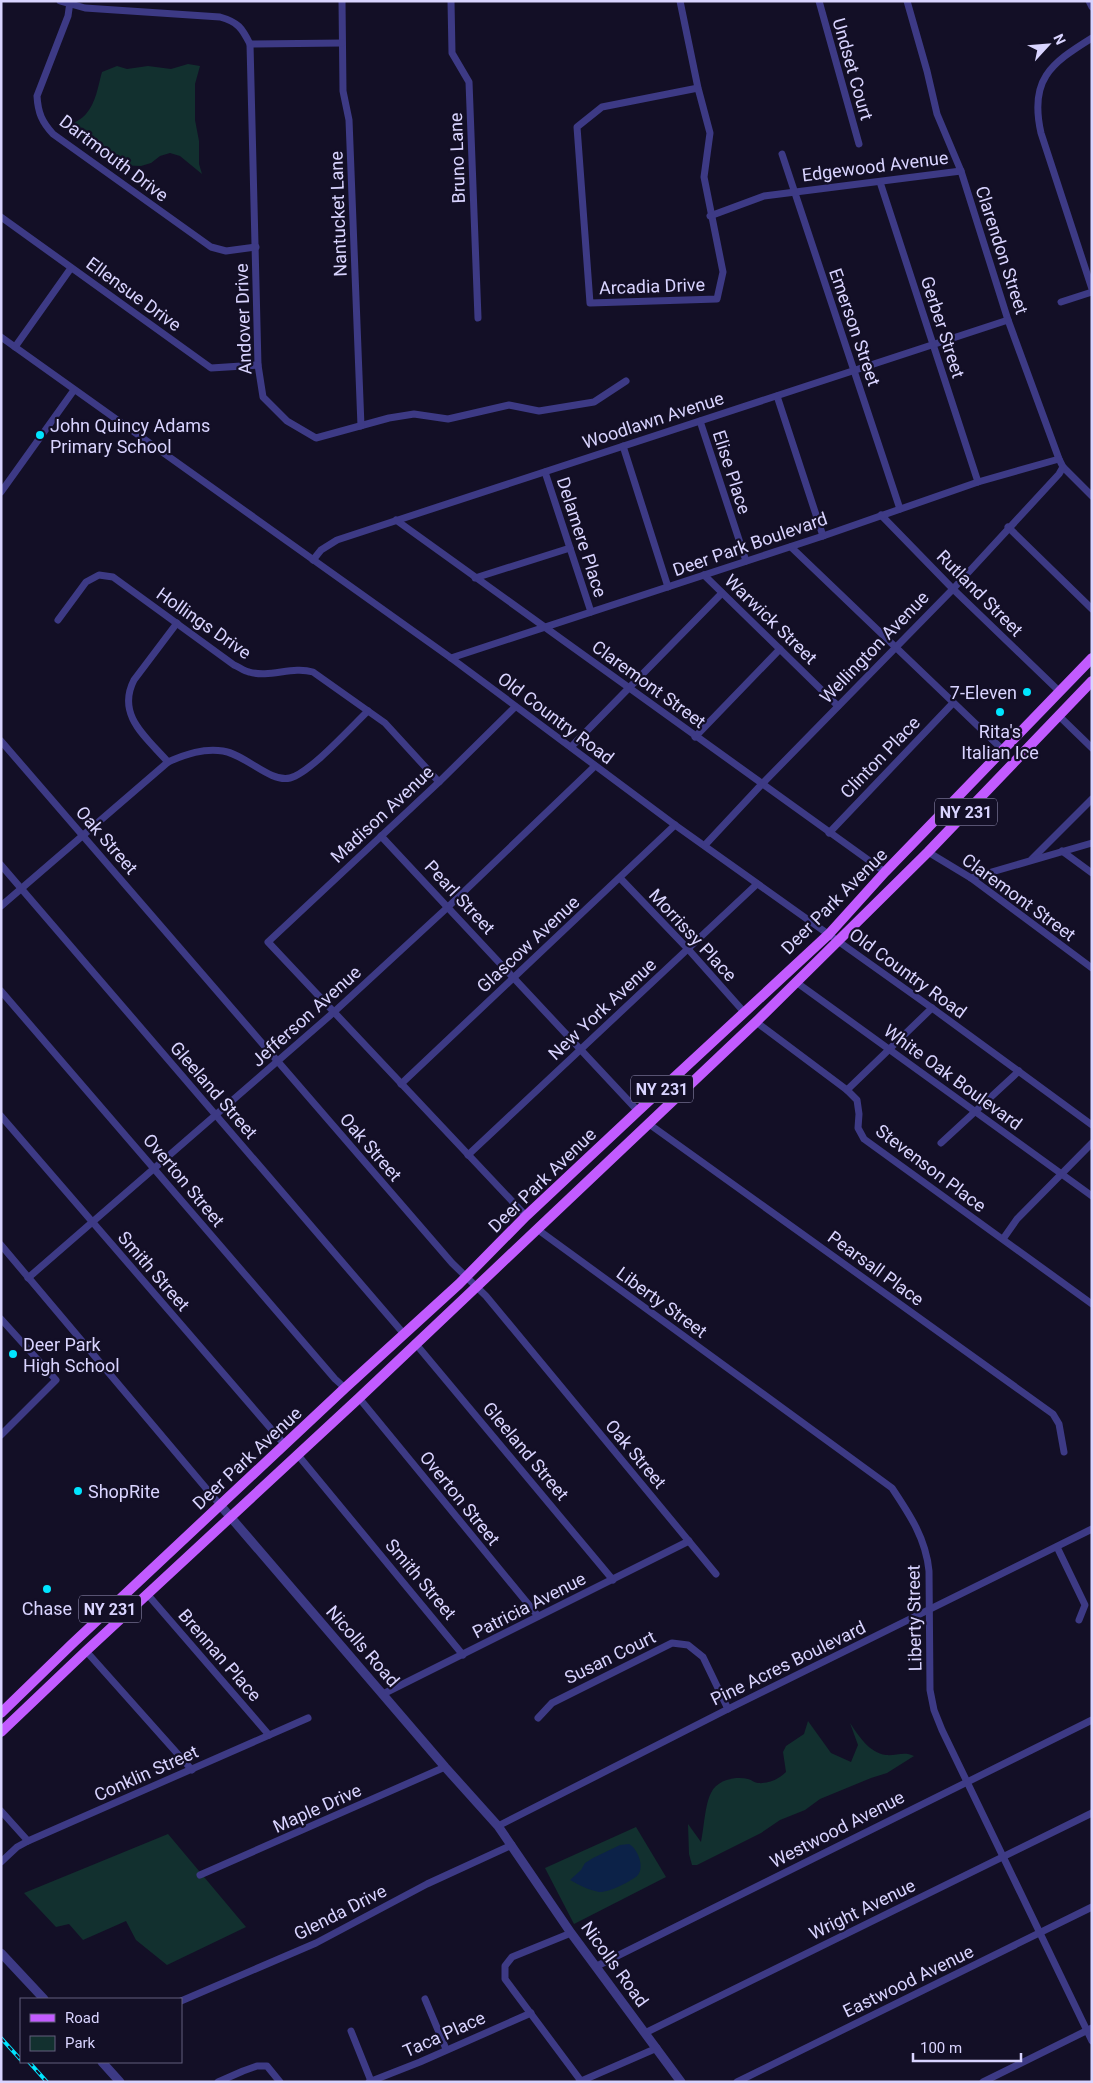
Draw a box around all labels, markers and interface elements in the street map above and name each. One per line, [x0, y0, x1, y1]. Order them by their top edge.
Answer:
street label: Undset Court [828, 15, 878, 123]
north arrow [1023, 20, 1073, 70]
text: N [1050, 31, 1069, 47]
street label: Dartmouth Drive [55, 110, 173, 206]
street label: Bruno Lane [445, 112, 469, 204]
street label: Edgewood Avenue [801, 147, 949, 185]
street label: Nantucket Lane [325, 151, 351, 277]
street label: Clarendon Street [971, 183, 1033, 317]
street label: Ellensue Drive [82, 253, 186, 335]
street label: Andover Drive [231, 263, 255, 375]
street label: Emerson Street [825, 265, 885, 389]
street label: Arcadia Drive [599, 274, 705, 298]
street label: Gerber Street [917, 274, 969, 381]
street label: Woodlawn Avenue [580, 387, 726, 453]
place label: John Quincy Adams Primary School [50, 415, 210, 457]
street label: Elise Place [709, 427, 755, 517]
marker: John Quincy Adams Primary School [34, 429, 46, 441]
street label: Delamere Place [553, 474, 611, 600]
street label: Deer Park Boulevard [670, 508, 830, 580]
street label: Rutland Street [933, 546, 1027, 640]
street label: Warwick Street [721, 570, 822, 668]
street label: Hollings Drive [153, 583, 255, 663]
street label: Wellington Avenue [815, 587, 933, 707]
street label: Claremont Street [588, 636, 710, 732]
street label: Old Country Road [494, 668, 618, 768]
place label: 7-Eleven [950, 682, 1017, 703]
marker: 7-Eleven [1021, 686, 1033, 698]
marker: Rita's Italian Ice [994, 706, 1006, 718]
street label: Clinton Place [836, 712, 924, 802]
place label: Rita's Italian Ice [961, 721, 1039, 763]
street label: Madison Avenue [326, 761, 438, 867]
road number: NY 231 [935, 799, 997, 826]
street label: Oak Street [72, 802, 142, 878]
street label: Deer Park Avenue [777, 844, 891, 958]
street label: Claremont Street [958, 849, 1080, 945]
street label: Pearl Street [421, 856, 499, 938]
street label: Morrissy Place [645, 884, 741, 986]
street label: Glascow Avenue [472, 891, 584, 997]
street label: Old Country Road [845, 923, 971, 1023]
street label: New York Avenue [544, 954, 660, 1064]
street label: Jefferson Avenue [247, 961, 365, 1071]
street label: White Oak Boulevard [880, 1020, 1026, 1134]
street label: Gleeland Street [166, 1037, 262, 1143]
road number: NY 231 [631, 1076, 693, 1102]
street label: Oak Street [336, 1109, 406, 1185]
street label: Stevenson Place [872, 1120, 990, 1216]
street label: Deer Park Avenue [484, 1123, 600, 1237]
street label: Overton Street [139, 1129, 229, 1231]
street label: Pearsall Place [824, 1226, 928, 1310]
street label: Smith Street [114, 1227, 194, 1315]
street label: Liberty Street [613, 1262, 711, 1342]
place label: Deer Park High School [23, 1334, 120, 1376]
marker: Deer Park High School [7, 1348, 19, 1360]
street label: Gleeland Street [479, 1398, 573, 1505]
street label: Deer Park Avenue [188, 1402, 306, 1514]
street label: Oak Street [601, 1415, 671, 1493]
street label: Overton Street [416, 1447, 504, 1549]
place label: ShopRite [88, 1481, 160, 1502]
marker: ShopRite [72, 1485, 84, 1497]
street label: Smith Street [381, 1534, 461, 1624]
street label: Liberty Street [903, 1564, 925, 1671]
street label: Patricia Avenue [469, 1567, 589, 1643]
marker: Chase [41, 1583, 53, 1595]
road number: NY 231 [79, 1596, 141, 1622]
place label: Chase [22, 1598, 72, 1619]
street label: Nicolls Road [322, 1601, 404, 1691]
street label: Brennan Place [174, 1605, 266, 1705]
street label: Pine Acres Boulevard [707, 1616, 869, 1710]
street label: Susan Court [561, 1626, 659, 1688]
street label: Conklin Street [91, 1741, 201, 1805]
street label: Maple Drive [270, 1779, 364, 1837]
street label: Westwood Avenue [766, 1786, 908, 1872]
street label: Wright Avenue [805, 1874, 919, 1944]
street label: Glenda Drive [290, 1880, 390, 1944]
street label: Nicolls Road [577, 1917, 653, 2011]
street label: Eastwood Avenue [839, 1940, 977, 2022]
legend [20, 1998, 182, 2063]
street label: Taca Place [400, 2007, 488, 2061]
text: Road [65, 2009, 99, 2027]
scale bar [913, 2030, 1020, 2062]
text: Park [65, 2034, 96, 2052]
text: 100 m [920, 2039, 962, 2057]

